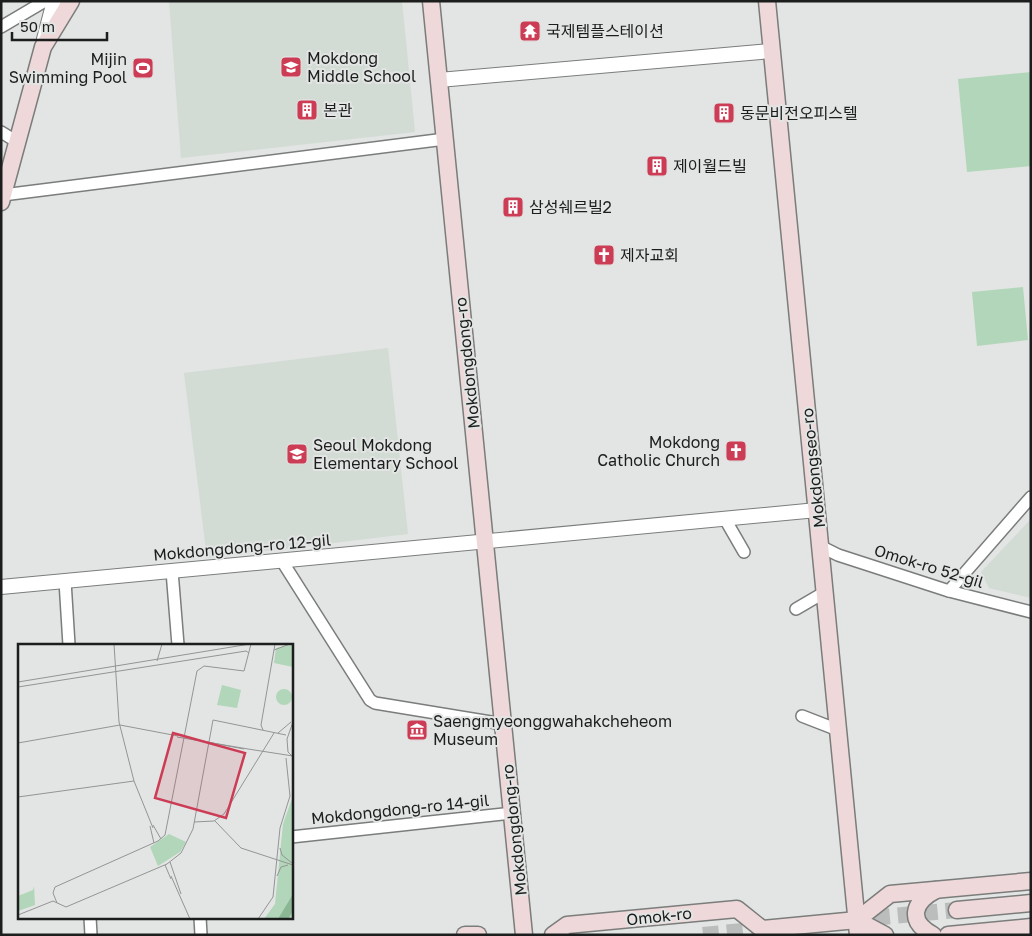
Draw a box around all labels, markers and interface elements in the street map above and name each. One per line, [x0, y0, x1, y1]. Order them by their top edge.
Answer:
scale bar [12, 10, 108, 42]
text: 50 m [20, 17, 55, 35]
temple icon: 국제템플스테이션 [518, 19, 542, 43]
place label: 국제템플스테이션 [546, 21, 664, 41]
place label: Mokdong Middle School [307, 48, 416, 86]
place label: Mijin Swimming Pool [9, 49, 127, 87]
school or university icon: Mokdong Middle School [279, 55, 303, 79]
sports icon: Mijin Swimming Pool [131, 56, 155, 80]
building icon: 본관 [295, 98, 319, 122]
place label: 본관 [323, 100, 353, 120]
building icon: 동문비전오피스텔 [712, 101, 736, 125]
place label: 동문비전오피스텔 [740, 103, 858, 123]
building icon: 제이월드빌 [645, 154, 669, 178]
place label: 제이월드빌 [673, 156, 747, 176]
building icon: 삼성쉐르빌2 [501, 195, 525, 219]
place label: 삼성쉐르빌2 [529, 197, 612, 217]
church icon: 제자교회 [592, 243, 616, 267]
place label: 제자교회 [620, 245, 679, 265]
street label: Mokdongdong-ro [450, 296, 484, 430]
street label: Mokdongseo-ro [797, 407, 829, 529]
place label: Mokdong Catholic Church [597, 432, 720, 470]
place label: Seoul Mokdong Elementary School [313, 435, 458, 473]
church icon: Mokdong Catholic Church [724, 439, 748, 463]
school or university icon: Seoul Mokdong Elementary School [285, 442, 309, 466]
street label: Mokdongdong-ro 12-gil [152, 529, 332, 565]
street label: Omok-ro 52-gil [872, 540, 986, 592]
inset map [18, 644, 292, 918]
place label: Saengmyeonggwahakcheheom Museum [433, 711, 672, 749]
museum icon: Saengmyeonggwahakcheheom Museum [405, 718, 429, 742]
street label: Mokdongdong-ro [497, 763, 531, 897]
street label: Mokdongdong-ro 14-gil [310, 790, 490, 828]
street label: Omok-ro [625, 903, 693, 929]

